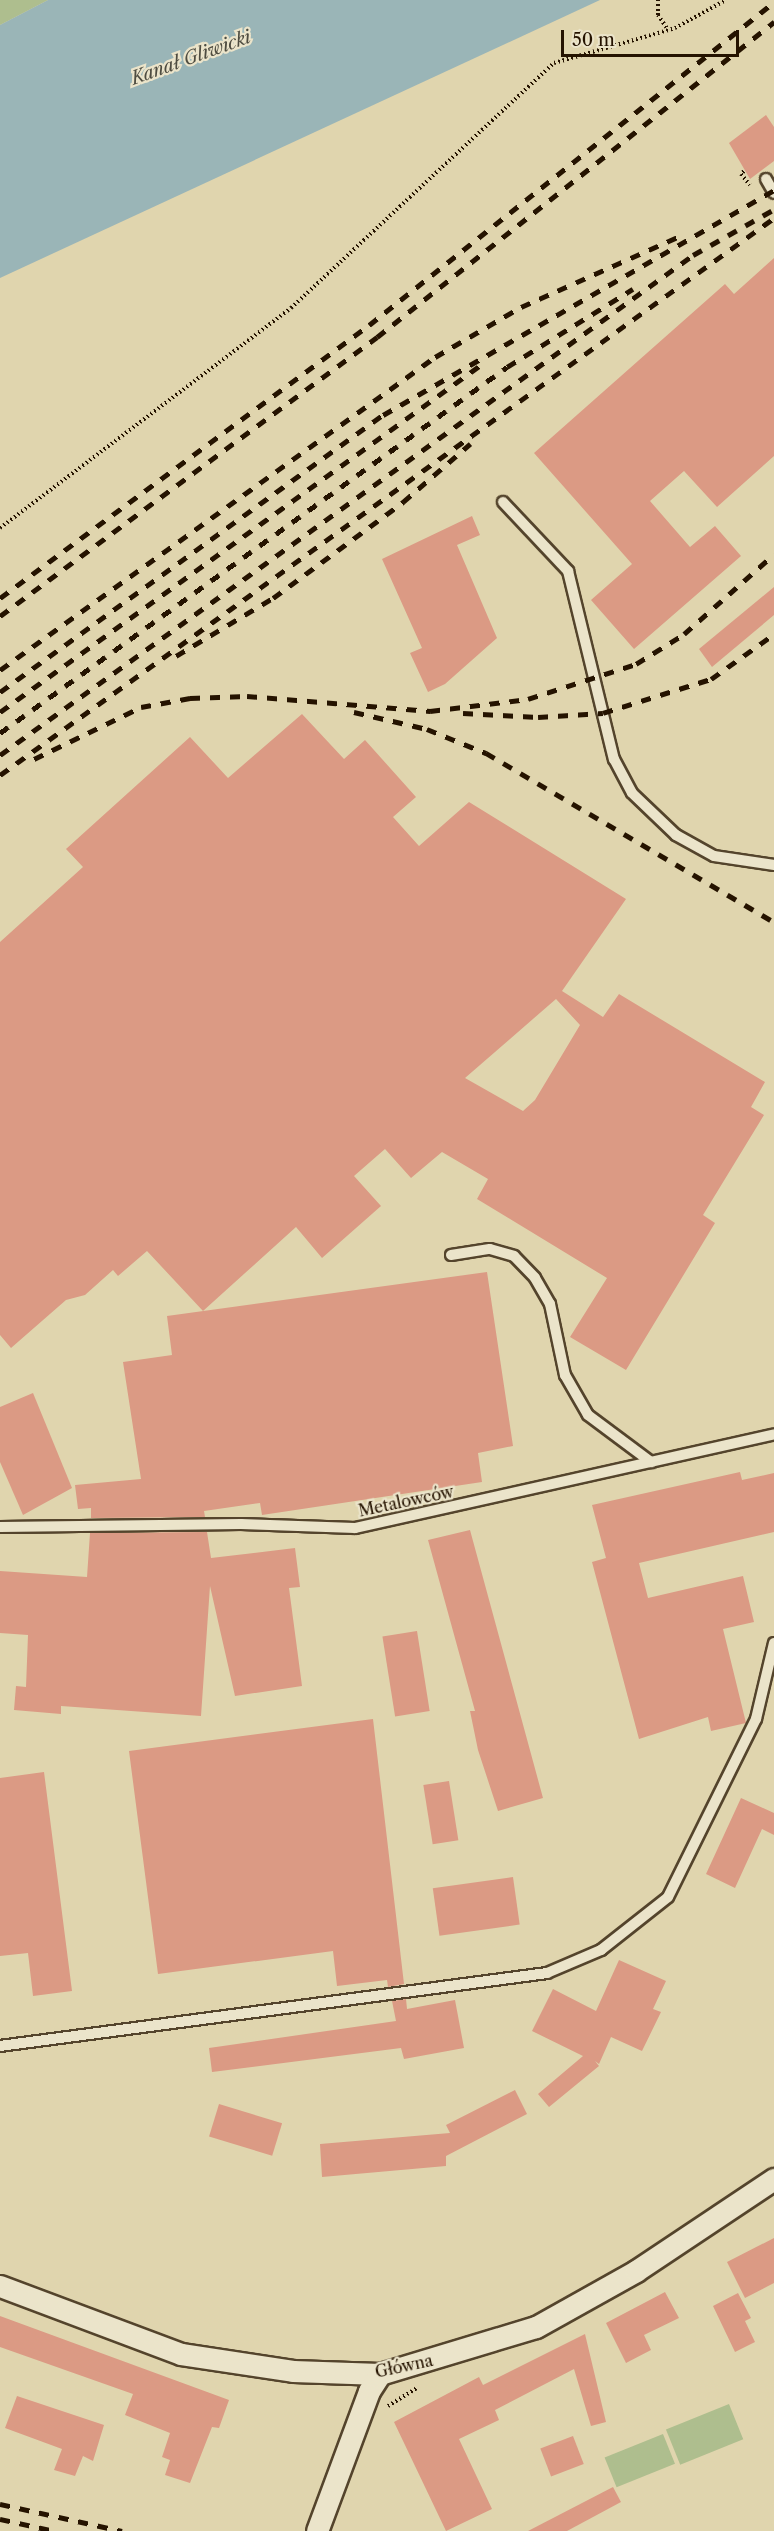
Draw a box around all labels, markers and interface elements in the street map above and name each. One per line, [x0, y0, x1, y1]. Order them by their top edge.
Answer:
scale bar [564, 18, 742, 56]
water label: Kanał Gliwicki [128, 26, 254, 90]
text: 50 m [572, 29, 615, 51]
street label: Metalowców [357, 1482, 455, 1520]
street label: Główna [373, 2350, 435, 2382]

